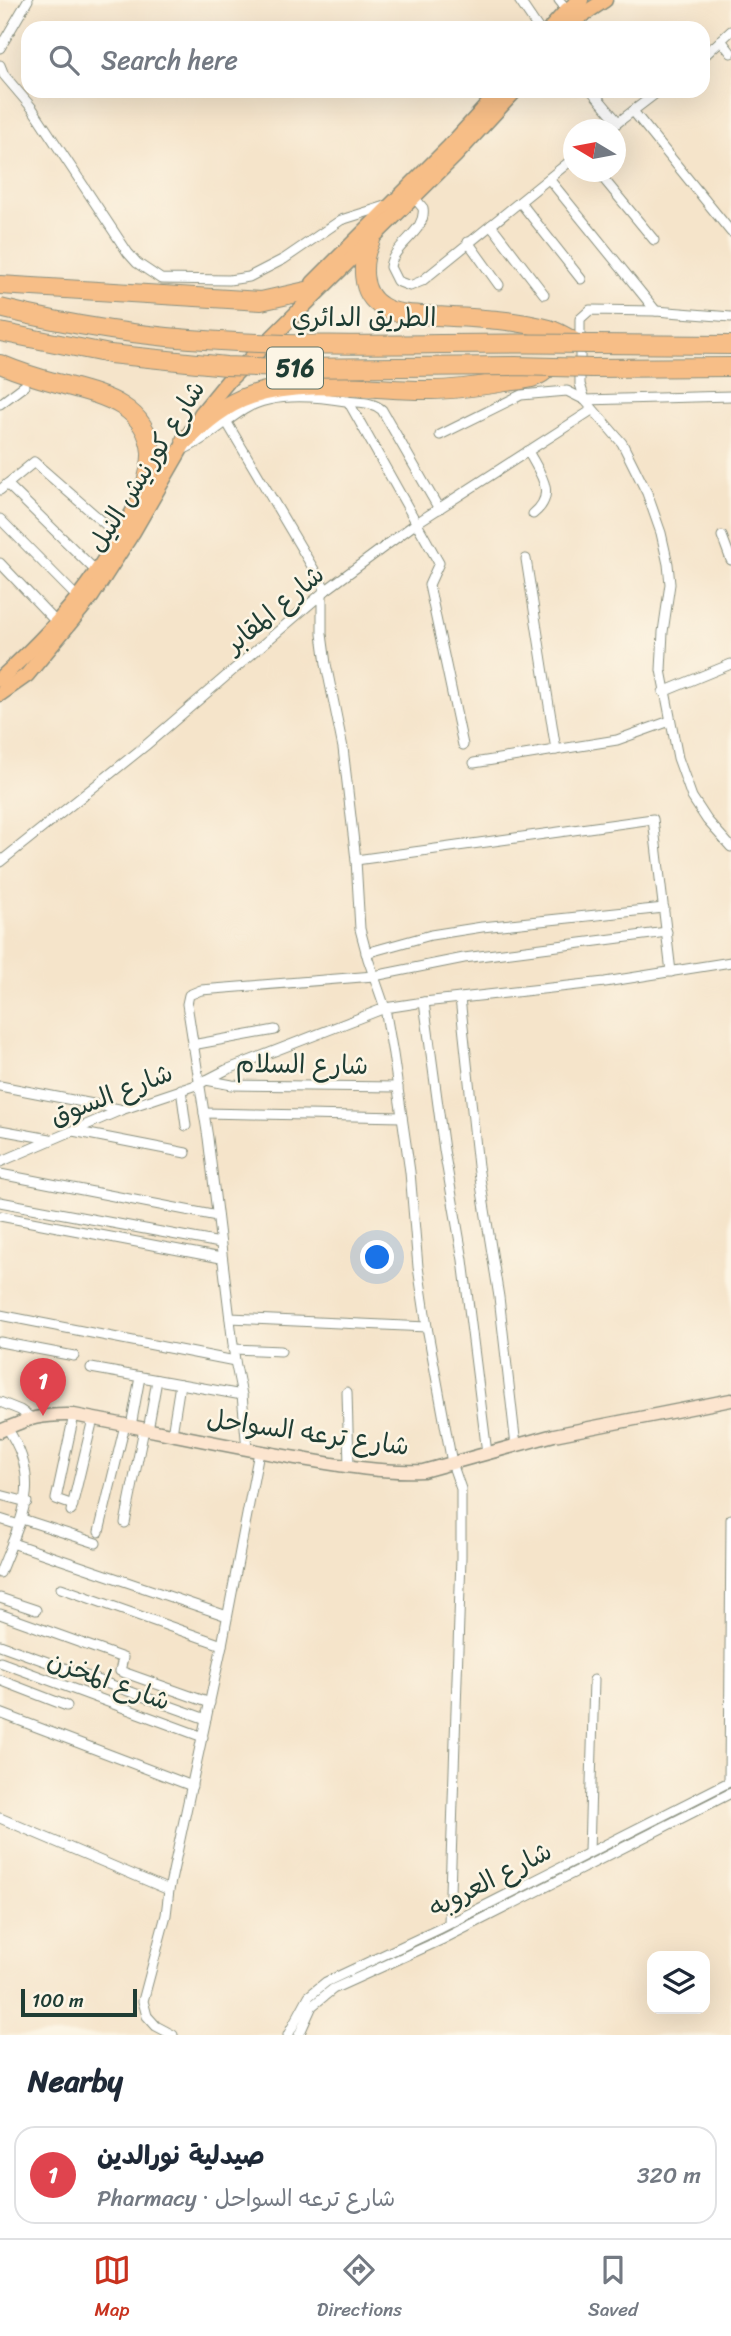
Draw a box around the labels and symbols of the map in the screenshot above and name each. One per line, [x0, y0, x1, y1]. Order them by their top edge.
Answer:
north arrow [563, 119, 626, 182]
street label: الطريق الدائري [292, 294, 436, 340]
road number: 516 [267, 348, 323, 388]
street label: شارع كورنيش النيل [74, 370, 218, 562]
street label: شارع المقابر [212, 553, 335, 667]
street label: شارع السلام [235, 1040, 369, 1088]
street label: شارع السوق [42, 1049, 180, 1139]
your location [360, 1240, 394, 1274]
pin: 1 [20, 1358, 66, 1416]
street label: شارع ترعه السواحل [204, 1395, 412, 1469]
street label: شارع المخزن [41, 1636, 177, 1724]
street label: شارع العروبه [420, 1828, 560, 1930]
scale bar [21, 1986, 136, 2018]

